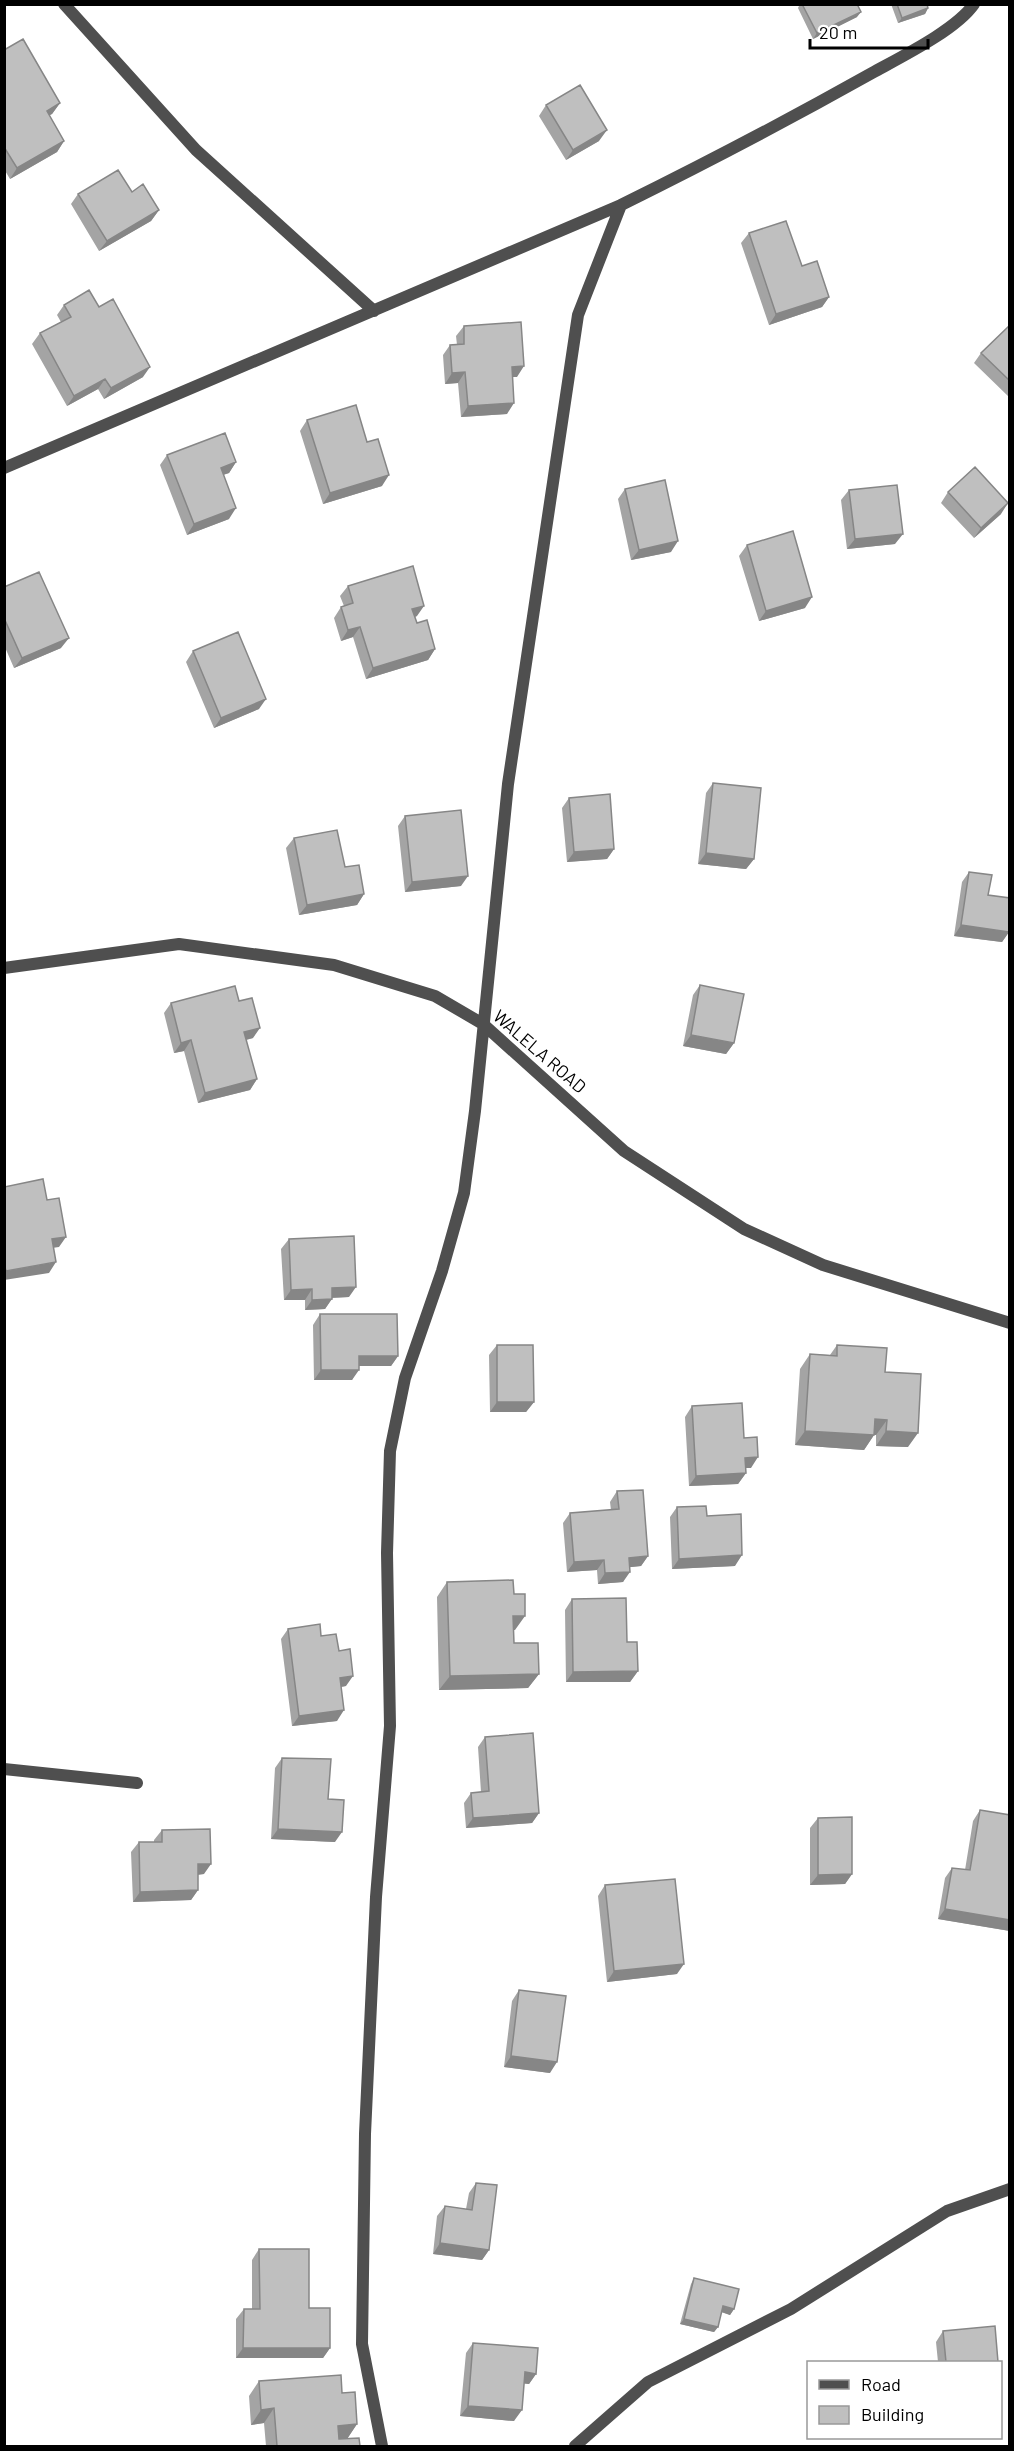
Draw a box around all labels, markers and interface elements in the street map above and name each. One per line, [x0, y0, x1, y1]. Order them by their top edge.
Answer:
scale bar [810, 12, 928, 50]
text: 20 m [819, 21, 857, 43]
street label: WALELA ROAD [489, 1005, 591, 1097]
legend [807, 2361, 1002, 2439]
text: Road [861, 2373, 901, 2395]
text: Building [861, 2403, 924, 2425]

